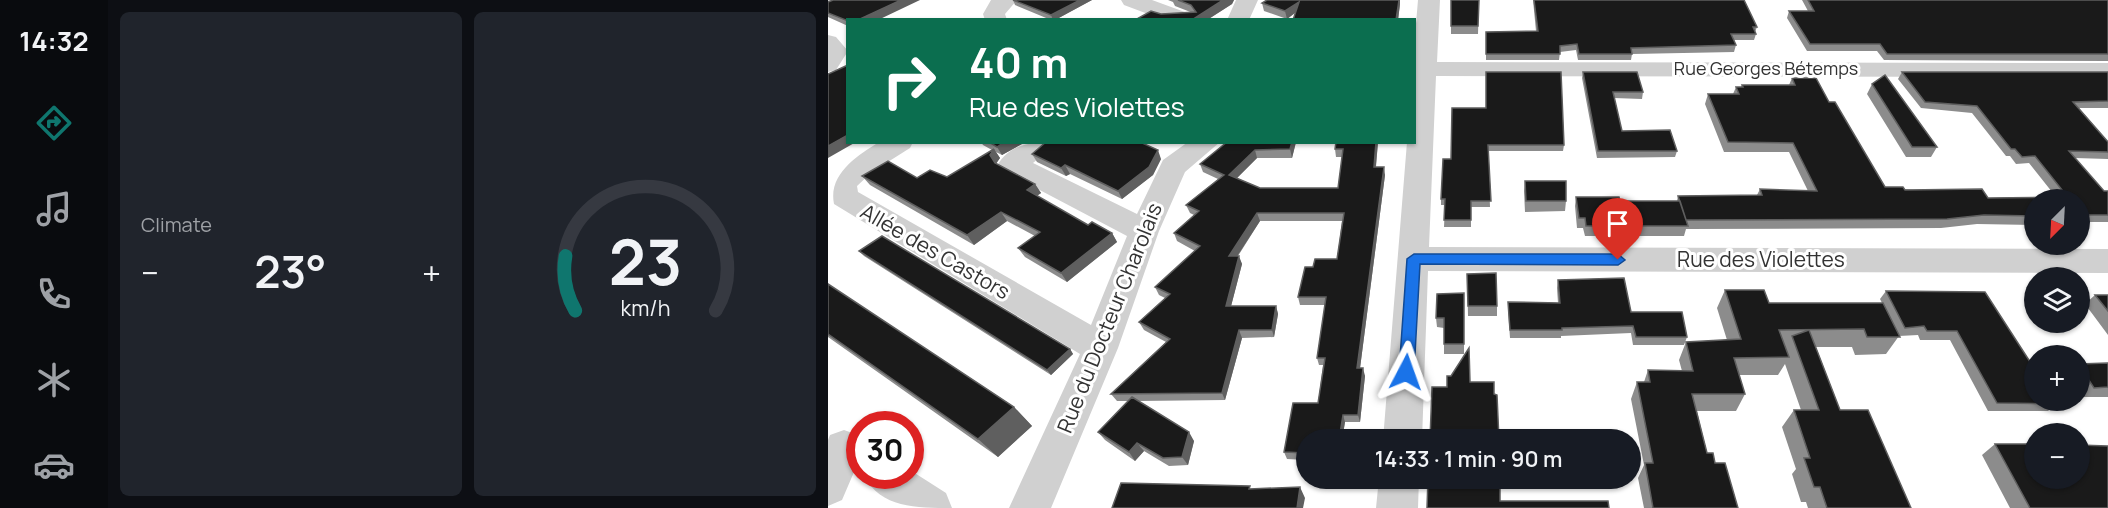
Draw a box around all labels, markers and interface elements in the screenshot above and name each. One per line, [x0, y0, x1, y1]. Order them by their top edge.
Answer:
text: 14:32 [19, 22, 89, 59]
text: 40 m [969, 33, 1068, 91]
icon: right [870, 42, 948, 120]
street label: Rue Georges Bétemps [1674, 56, 1858, 80]
text: Rue des Violettes [969, 88, 1185, 125]
icon: directions [33, 102, 75, 144]
icon: music [33, 188, 75, 230]
north arrow [2024, 189, 2090, 255]
map controls [2024, 189, 2090, 489]
street label: Allée des Castors [856, 197, 1015, 305]
pin [1592, 198, 1643, 260]
street label: Rue du Docteur Charolais [1050, 199, 1168, 437]
icon: arrive [1601, 207, 1634, 240]
text: Climate [141, 211, 212, 238]
text: 23 [608, 218, 682, 304]
text: 23° [254, 240, 327, 302]
street label: Rue des Violettes [1677, 245, 1845, 273]
text: − [141, 250, 159, 295]
text: + [422, 250, 441, 295]
button: layers [2024, 267, 2090, 333]
icon: phone [33, 273, 75, 315]
text: km/h [620, 293, 670, 322]
position arrow [1374, 340, 1438, 404]
button: + [2024, 345, 2090, 411]
icon: climate [33, 359, 75, 401]
speed limit sign: 30 [846, 411, 924, 489]
button: − [2024, 423, 2090, 489]
icon: car [33, 444, 75, 486]
text: 14:33 · 1 min · 90 m [1375, 444, 1562, 474]

